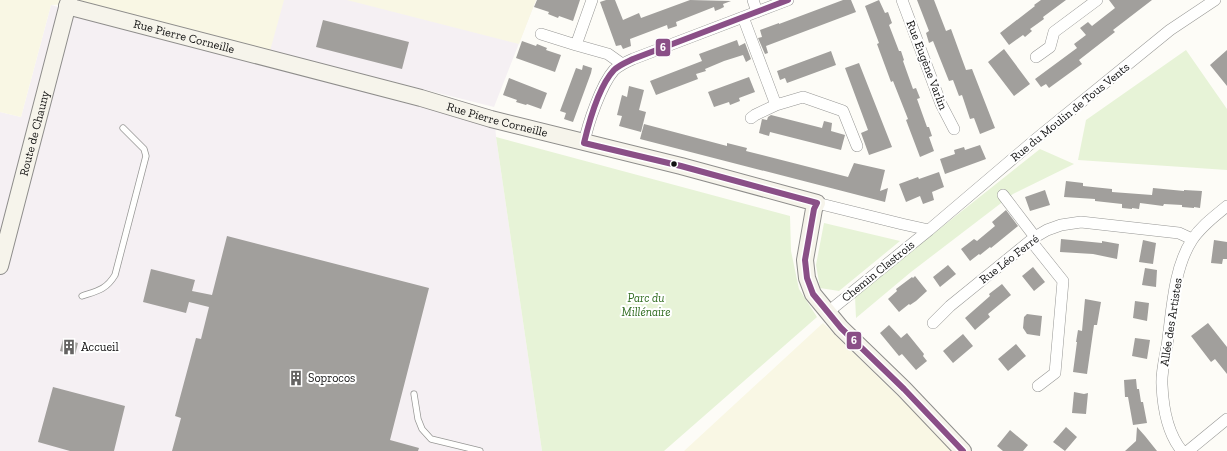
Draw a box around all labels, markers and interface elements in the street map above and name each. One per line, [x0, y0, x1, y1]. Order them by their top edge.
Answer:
street label: Rue Pierre Corneille [132, 17, 236, 56]
street label: Rue Eugène Varlin [904, 18, 951, 112]
line badge: 6 [655, 38, 671, 57]
text: 6 [660, 41, 666, 54]
street label: Rue du Moulin de Tous Vents [1008, 60, 1132, 164]
street label: Route de Chauny [17, 88, 52, 178]
street label: Rue Pierre Corneille [445, 99, 549, 140]
unlabelled marker [669, 159, 679, 169]
street label: Rue Léo Ferré [977, 231, 1042, 286]
street label: Chemin Clastrois [839, 237, 917, 305]
street label: Allée des Artistes [1157, 277, 1185, 367]
park label: Parc du Millénaire [622, 291, 670, 319]
line badge: 6 [846, 331, 862, 350]
text: 6 [851, 334, 857, 347]
building icon: Accueil [60, 338, 78, 356]
place label: Accueil [81, 340, 119, 354]
building icon: Soprocos [287, 369, 305, 387]
place label: Soprocos [308, 371, 355, 385]

